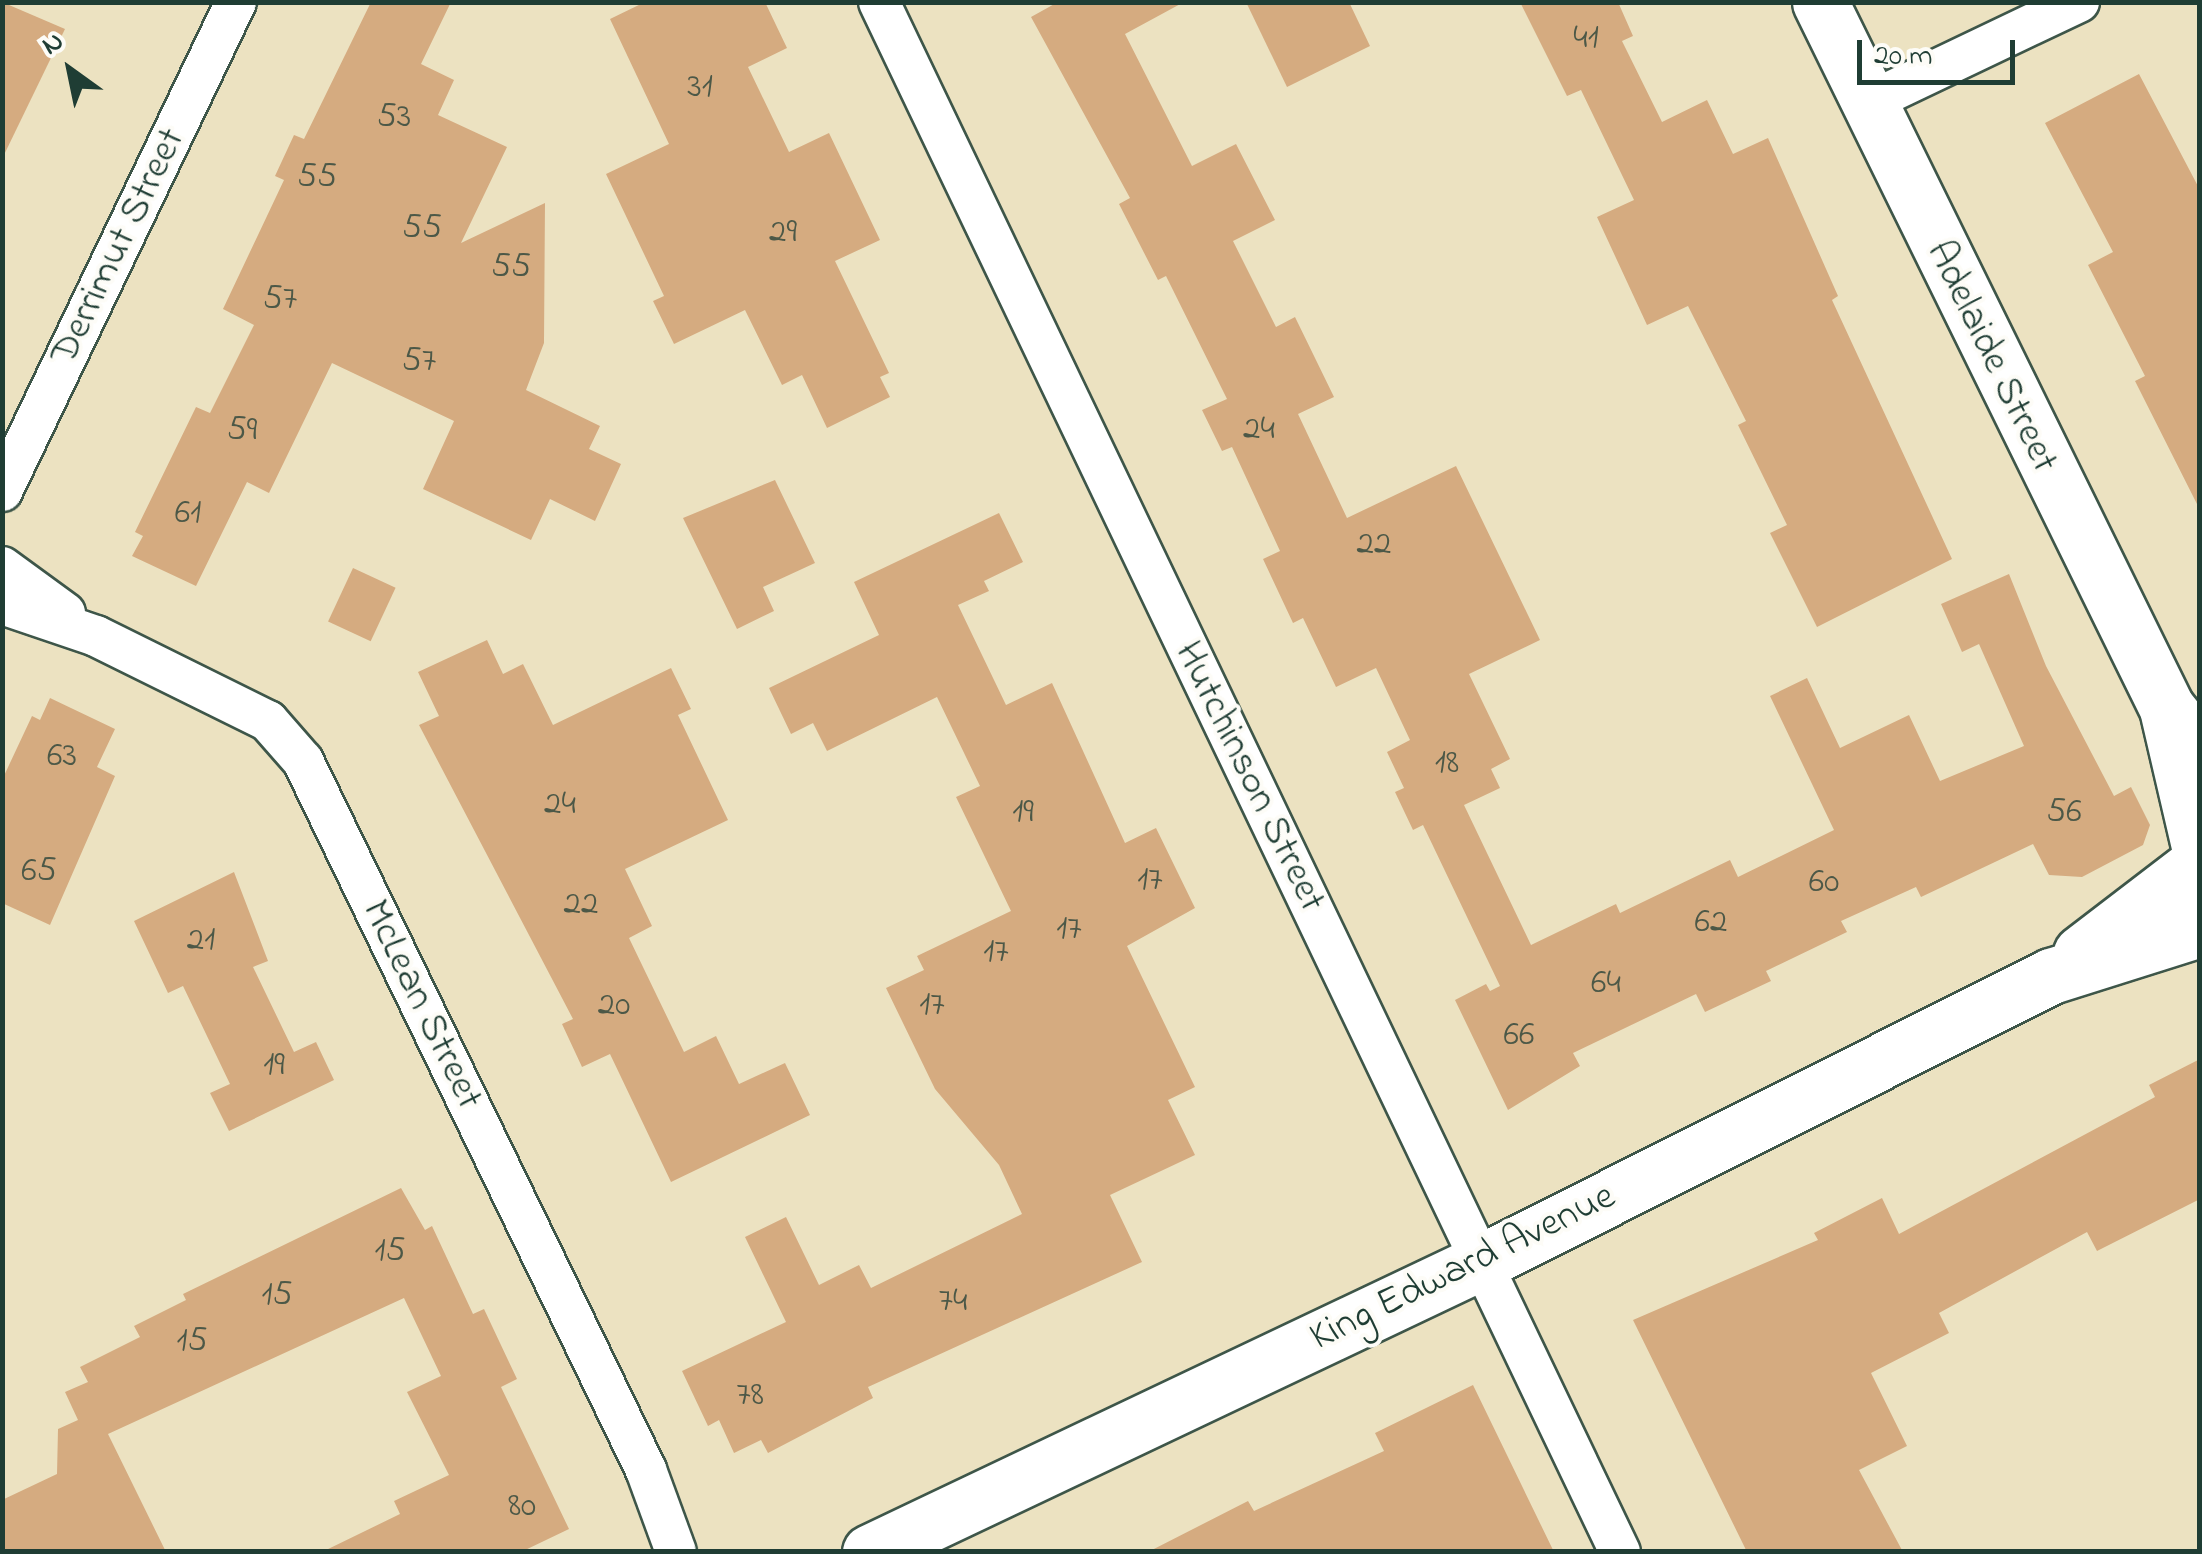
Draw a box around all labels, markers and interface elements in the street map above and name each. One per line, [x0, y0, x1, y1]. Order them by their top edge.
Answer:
house number: 41 [1573, 18, 1599, 60]
north arrow [20, 20, 120, 120]
scale bar [1862, 20, 2020, 82]
text: N [34, 22, 72, 67]
text: 20 m [1874, 35, 1933, 79]
house number: 31 [687, 67, 713, 109]
house number: 53 [377, 97, 411, 139]
street label: Derrimut Street [41, 121, 197, 373]
house number: 55 [297, 157, 337, 199]
house number: 55 [402, 208, 442, 250]
house number: 29 [769, 212, 797, 254]
street label: Adelaide Street [1914, 233, 2068, 481]
house number: 55 [491, 247, 531, 289]
house number: 57 [263, 279, 297, 321]
house number: 57 [402, 341, 436, 383]
house number: 24 [1243, 409, 1275, 451]
house number: 59 [227, 410, 257, 452]
house number: 61 [175, 493, 201, 535]
house number: 22 [1357, 524, 1391, 566]
street label: Hutchinson Street [1163, 634, 1335, 920]
house number: 63 [47, 736, 77, 778]
house number: 18 [1435, 743, 1459, 785]
house number: 24 [544, 784, 576, 826]
house number: 19 [1012, 792, 1034, 834]
house number: 56 [2046, 792, 2082, 834]
house number: 65 [21, 851, 57, 893]
house number: 17 [1137, 860, 1163, 902]
house number: 60 [1809, 862, 1839, 904]
house number: 22 [564, 884, 598, 926]
street label: McLean Street [350, 893, 492, 1117]
house number: 62 [1695, 902, 1727, 944]
house number: 17 [1056, 909, 1082, 951]
house number: 21 [187, 920, 215, 962]
house number: 17 [983, 932, 1009, 974]
house number: 64 [1591, 963, 1621, 1005]
house number: 20 [598, 985, 630, 1027]
house number: 17 [919, 985, 945, 1027]
house number: 66 [1504, 1015, 1534, 1057]
house number: 19 [263, 1045, 285, 1087]
street label: King Edward Avenue [1303, 1173, 1623, 1363]
house number: 15 [374, 1231, 406, 1273]
house number: 15 [261, 1275, 293, 1317]
house number: 74 [939, 1281, 967, 1323]
house number: 15 [176, 1321, 208, 1363]
house number: 78 [736, 1375, 764, 1417]
house number: 80 [508, 1486, 536, 1528]

